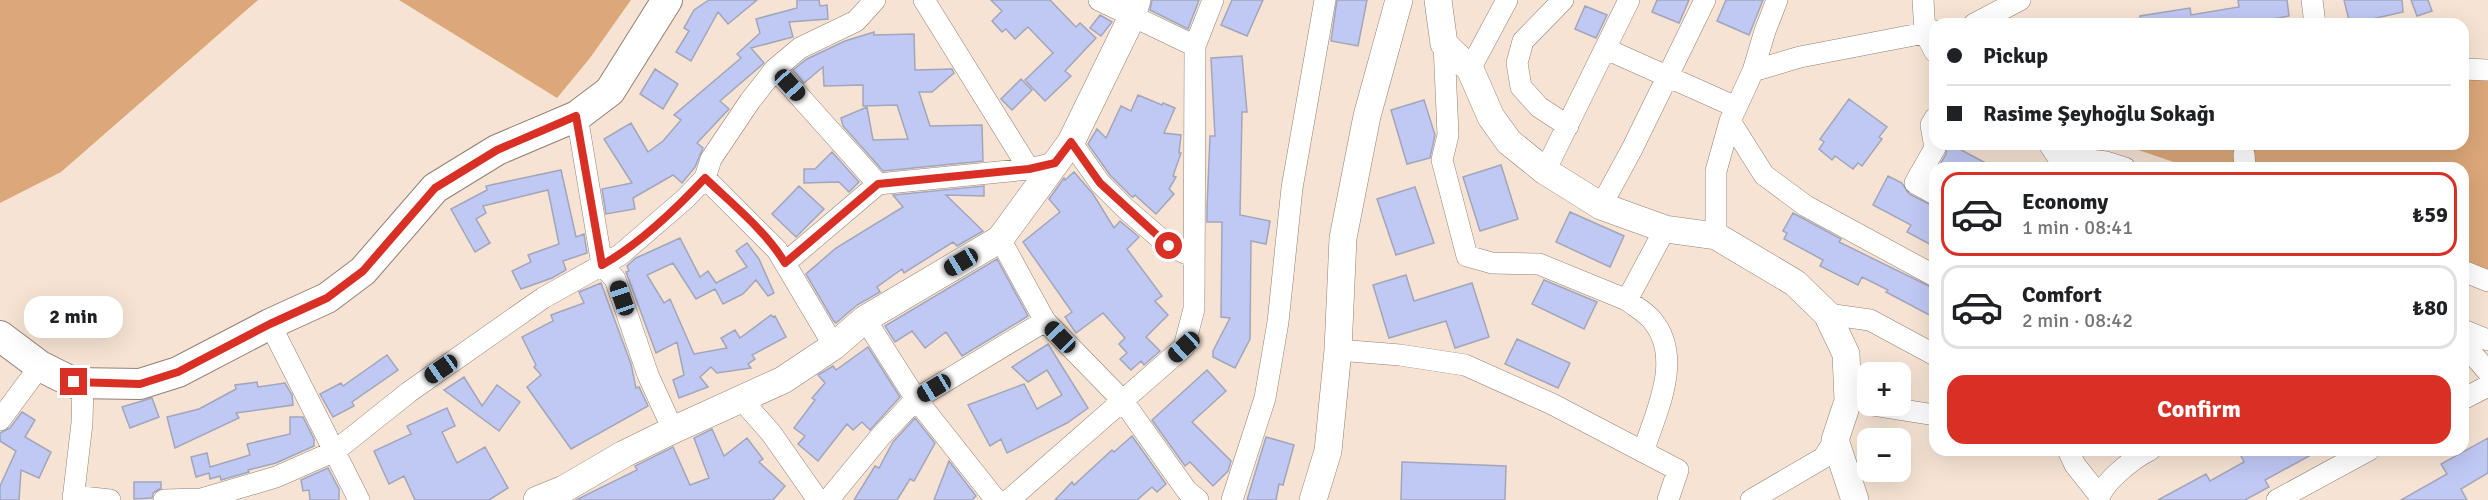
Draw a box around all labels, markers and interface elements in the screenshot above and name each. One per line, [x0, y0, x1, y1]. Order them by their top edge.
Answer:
text: Pickup [1983, 42, 2048, 69]
car [771, 66, 809, 104]
text: Rasime Şeyhoğlu Sokağı [1983, 100, 2215, 127]
icon: car [1950, 187, 2004, 241]
text: Economy [2022, 188, 2108, 215]
text: ₺59 [2412, 201, 2448, 228]
text: 1 min · 08:41 [2022, 215, 2133, 240]
route start [1155, 232, 1182, 259]
car [941, 245, 981, 279]
car [608, 278, 636, 318]
icon: car [1950, 280, 2004, 334]
text: Comfort [2022, 281, 2102, 308]
text: ₺80 [2412, 294, 2448, 321]
callout: 2 min [25, 295, 124, 337]
text: 2 min [49, 304, 98, 329]
text: 2 min · 08:42 [2022, 308, 2133, 333]
car [1041, 318, 1079, 356]
car [1165, 328, 1203, 366]
car [421, 351, 461, 387]
map controls [1857, 362, 1911, 482]
button: + [1857, 362, 1911, 416]
route end [60, 368, 87, 395]
car [914, 371, 954, 405]
button: Confirm [1947, 375, 2451, 444]
button: − [1857, 428, 1911, 482]

